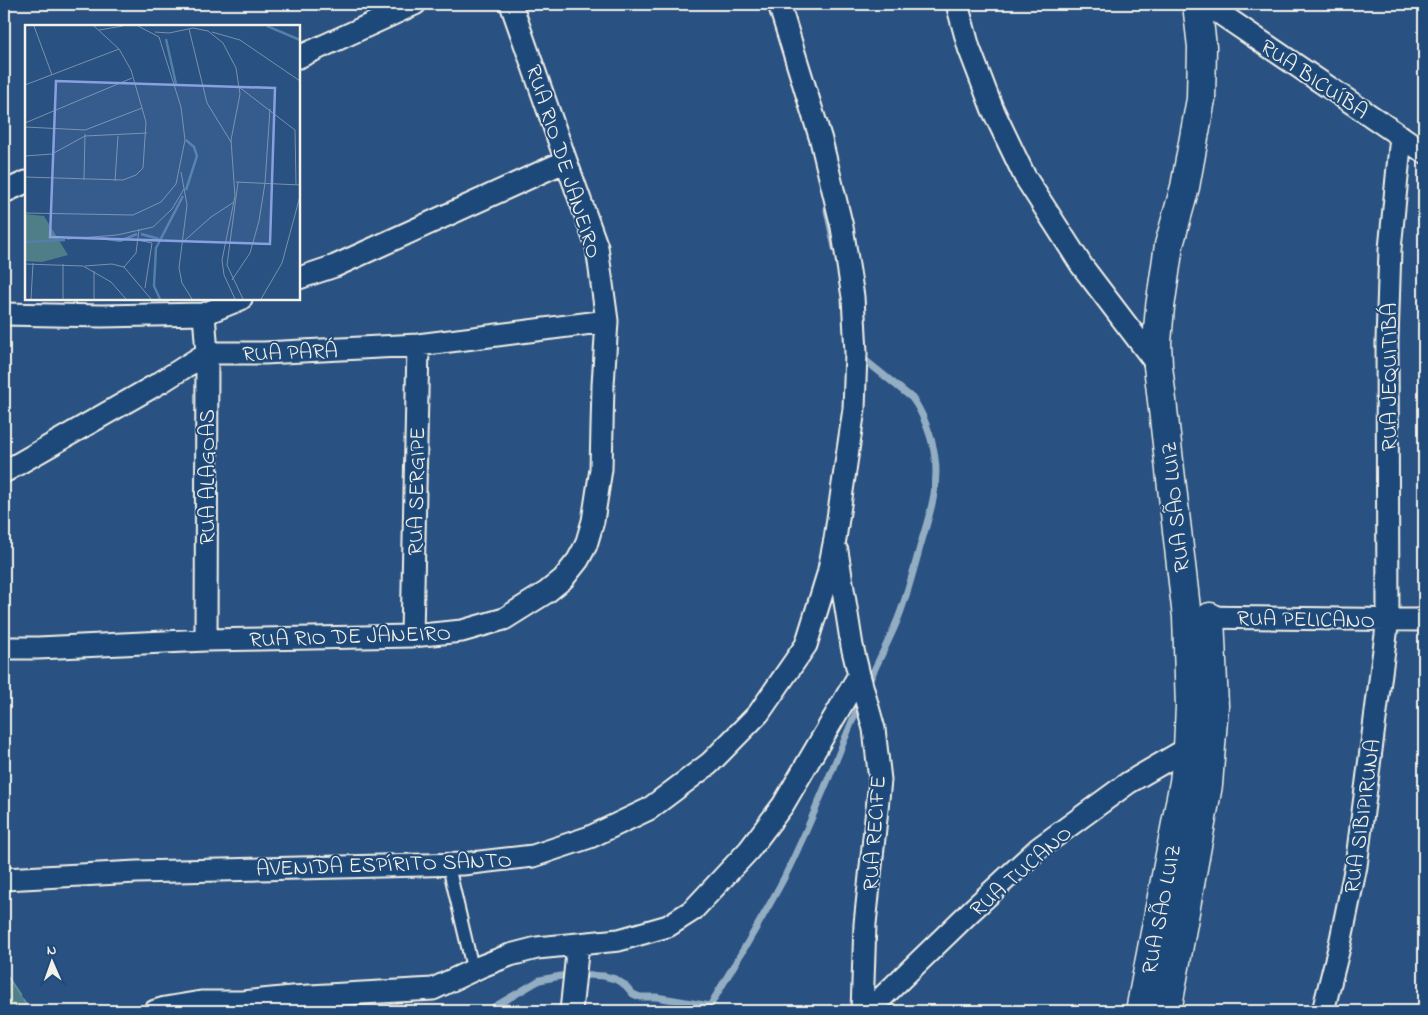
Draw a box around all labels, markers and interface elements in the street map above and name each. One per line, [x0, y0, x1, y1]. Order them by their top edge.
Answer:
inset map [25, 25, 300, 300]
street label: RUA BICUÍBA [1253, 32, 1374, 129]
street label: RUA RIO DE JANEIRO [516, 61, 609, 263]
street label: RUA JEQUITIBÁ [1375, 303, 1407, 451]
street label: RUA PARÁ [242, 336, 339, 372]
street label: RUA ALAGOAS [193, 409, 225, 545]
street label: RUA SERGIPE [401, 426, 435, 556]
street label: RUA SÃO LUIZ [1154, 440, 1200, 574]
street label: RUA PELICANO [1237, 604, 1375, 638]
street label: RUA RIO DE JANEIRO [249, 618, 452, 658]
street label: RUA SIBIPIRUNA [1337, 737, 1391, 896]
street label: RUA RECIFE [856, 774, 896, 892]
street label: RUA TUCANO [964, 819, 1080, 926]
street label: RUA SÃO LUIZ [1135, 842, 1191, 977]
street label: AVENIDA ESPÍRITO SANTO [256, 846, 513, 886]
north arrow [28, 938, 78, 988]
text: N [47, 940, 57, 961]

